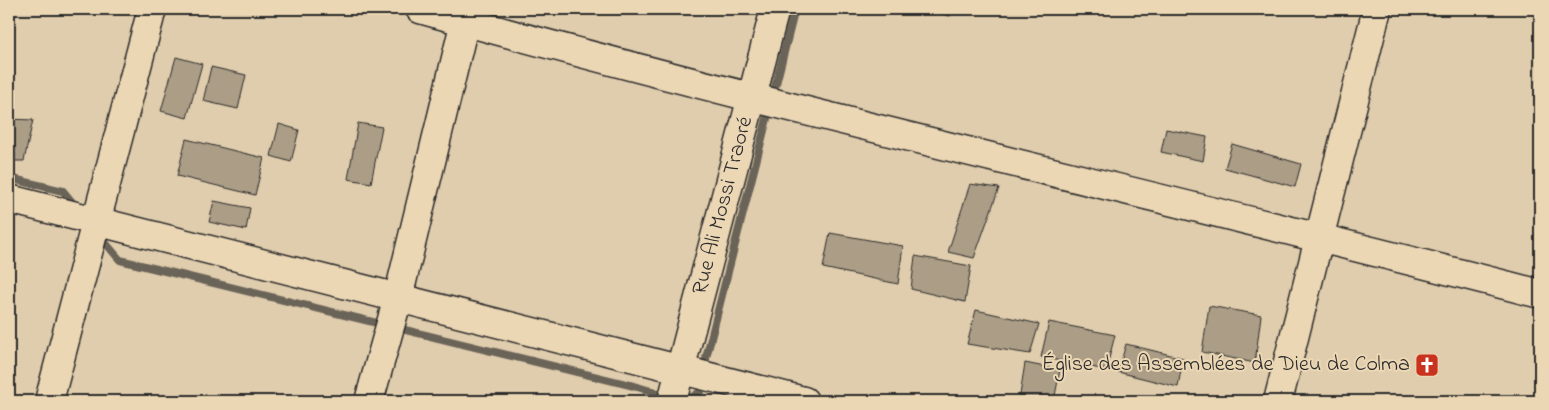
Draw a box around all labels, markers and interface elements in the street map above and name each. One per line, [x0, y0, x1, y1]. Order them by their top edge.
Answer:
street label: Rue Ali Mossi Traoré [685, 113, 762, 298]
place label: Église des Assemblées de Dieu de Colma [1042, 349, 1410, 382]
church icon: Église des Assemblées de Dieu de Colma [1414, 352, 1440, 378]

